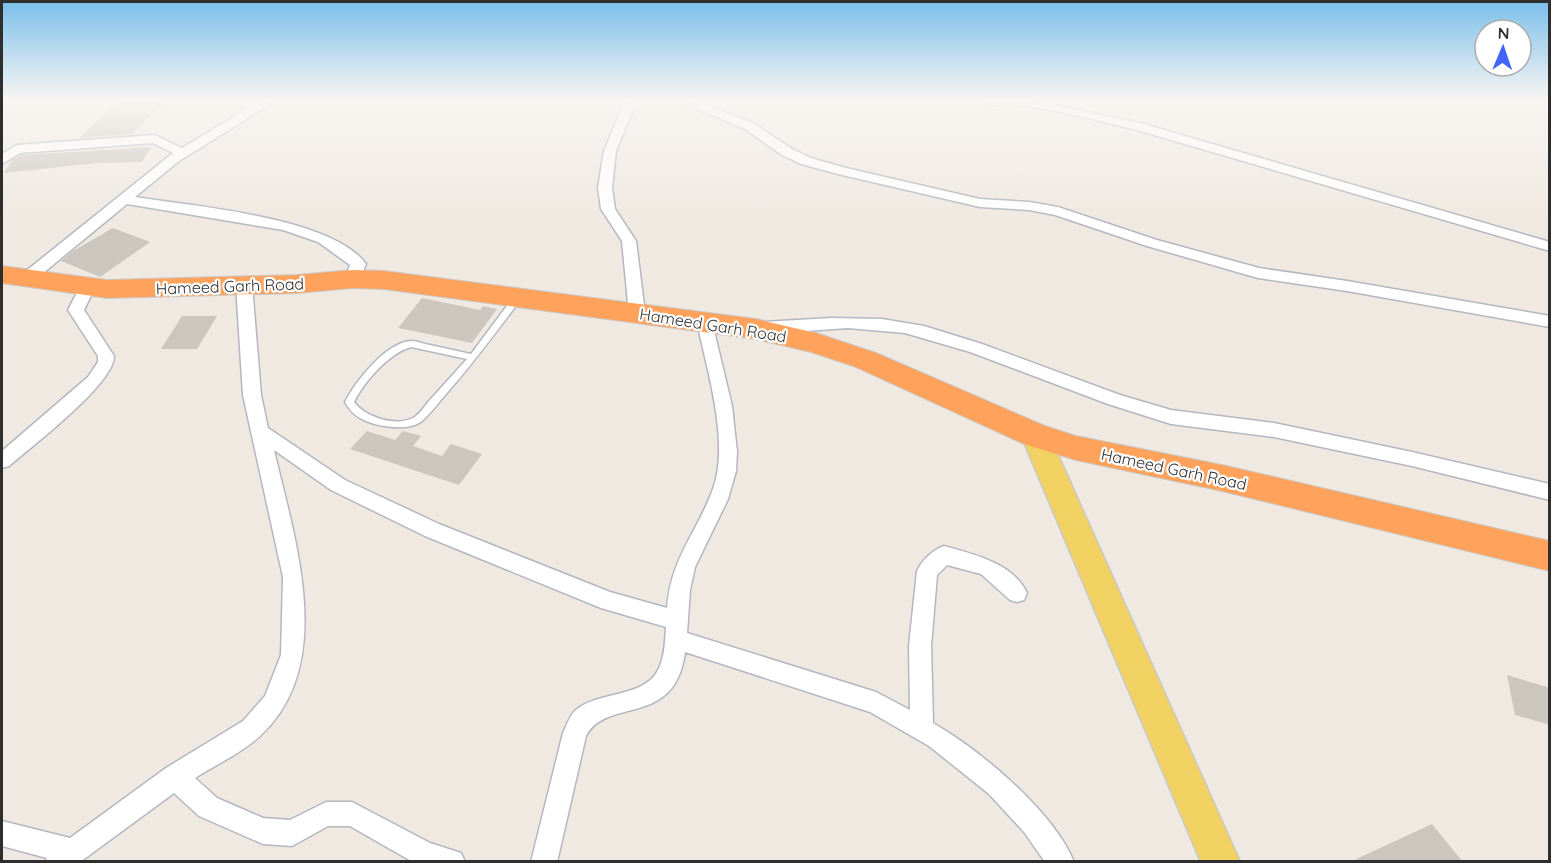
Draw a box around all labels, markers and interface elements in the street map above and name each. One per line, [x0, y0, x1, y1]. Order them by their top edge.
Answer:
north arrow [1473, 18, 1533, 78]
text: N [1497, 23, 1510, 43]
street label: Hameed Garh Road [156, 273, 304, 299]
street label: Hameed Garh Road [638, 304, 788, 346]
street label: Hameed Garh Road [1099, 444, 1249, 494]

